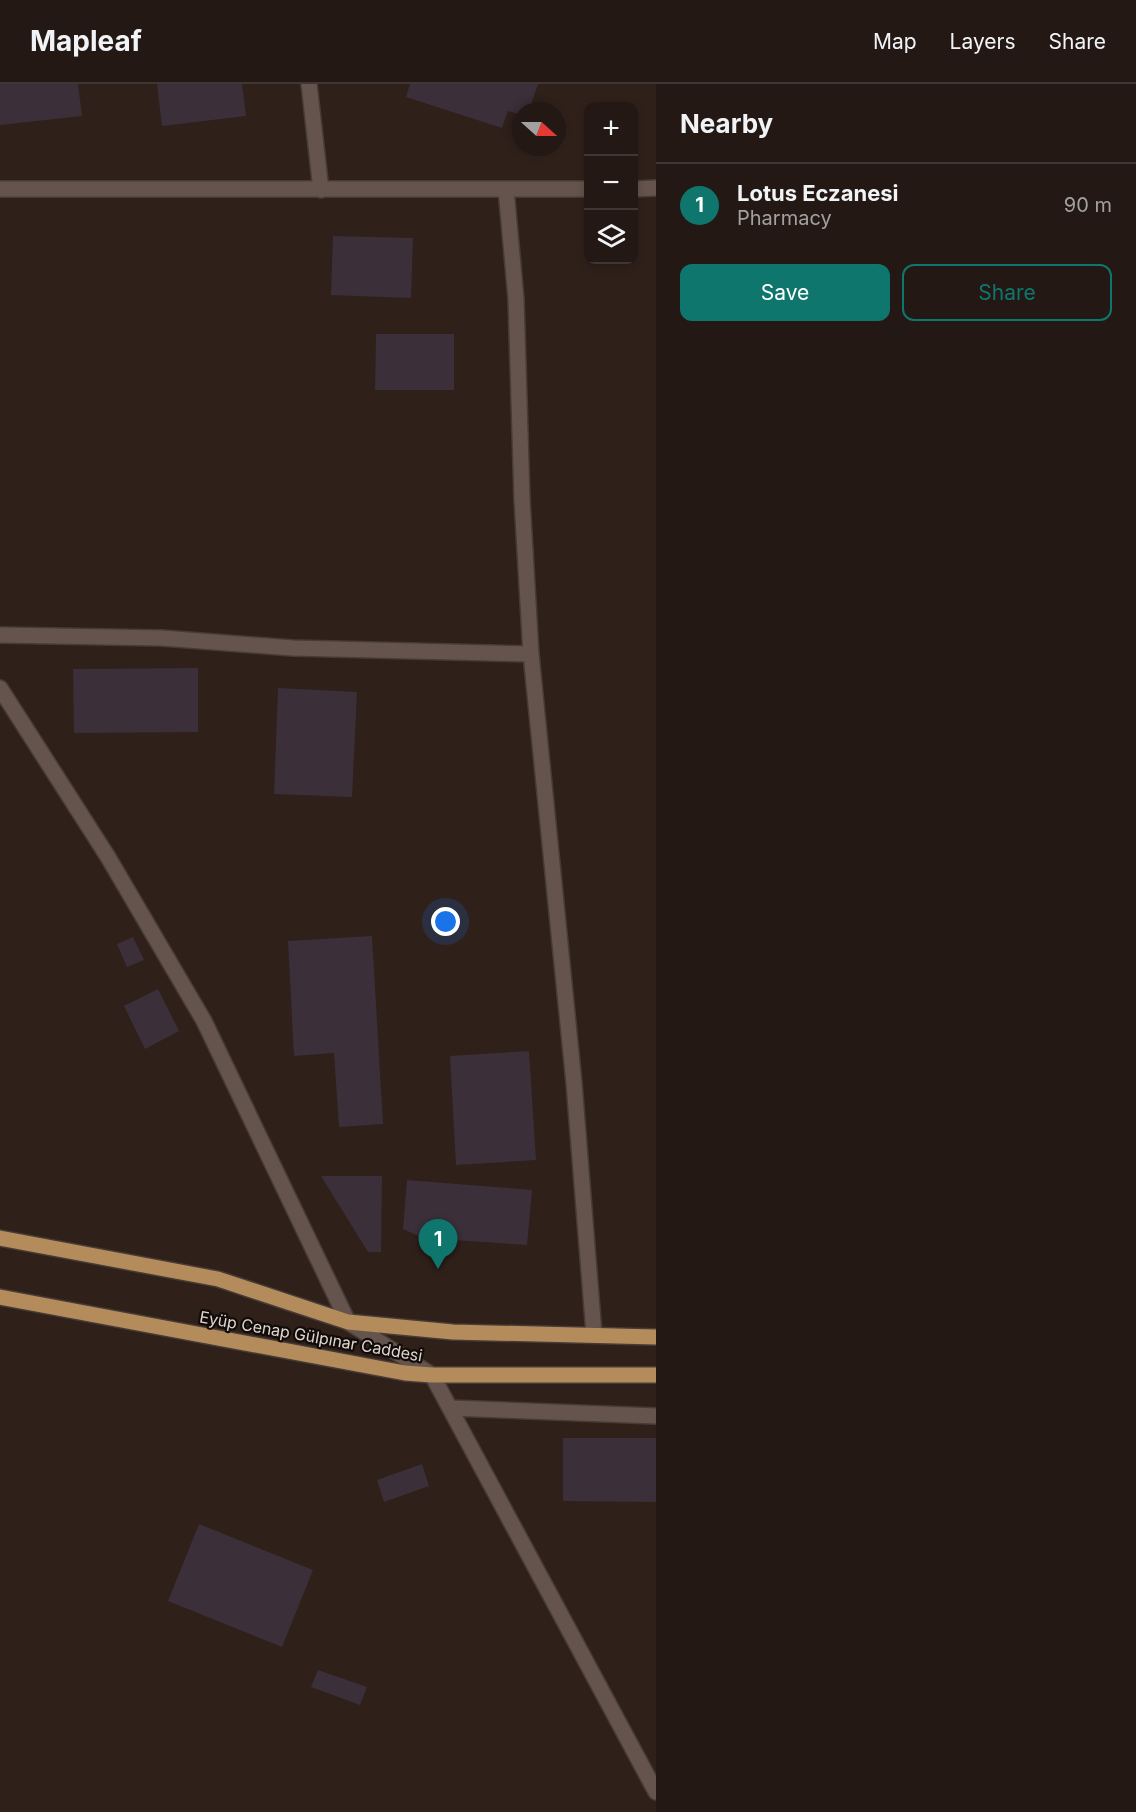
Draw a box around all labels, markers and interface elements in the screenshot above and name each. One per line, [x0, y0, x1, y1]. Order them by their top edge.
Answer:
text: Mapleaf [30, 24, 142, 58]
text: Map [873, 29, 917, 54]
text: Layers [950, 29, 1016, 54]
text: Share [1049, 29, 1106, 54]
north arrow [512, 102, 566, 156]
map controls [584, 102, 638, 264]
button: + [584, 102, 638, 156]
text: Nearby [680, 108, 773, 139]
button: − [584, 156, 638, 210]
text: Lotus Eczanesi [737, 180, 899, 206]
text: 1 [695, 193, 704, 217]
text: 90 m [1064, 193, 1112, 217]
text: Pharmacy [737, 206, 832, 230]
button: layers [584, 210, 638, 264]
button: Save [680, 264, 890, 321]
button: Share [902, 264, 1112, 321]
your location [431, 907, 460, 936]
pin: 1 [418, 1220, 458, 1269]
street label: Eyüp Cenap Gülpınar Caddesi [198, 1307, 424, 1365]

